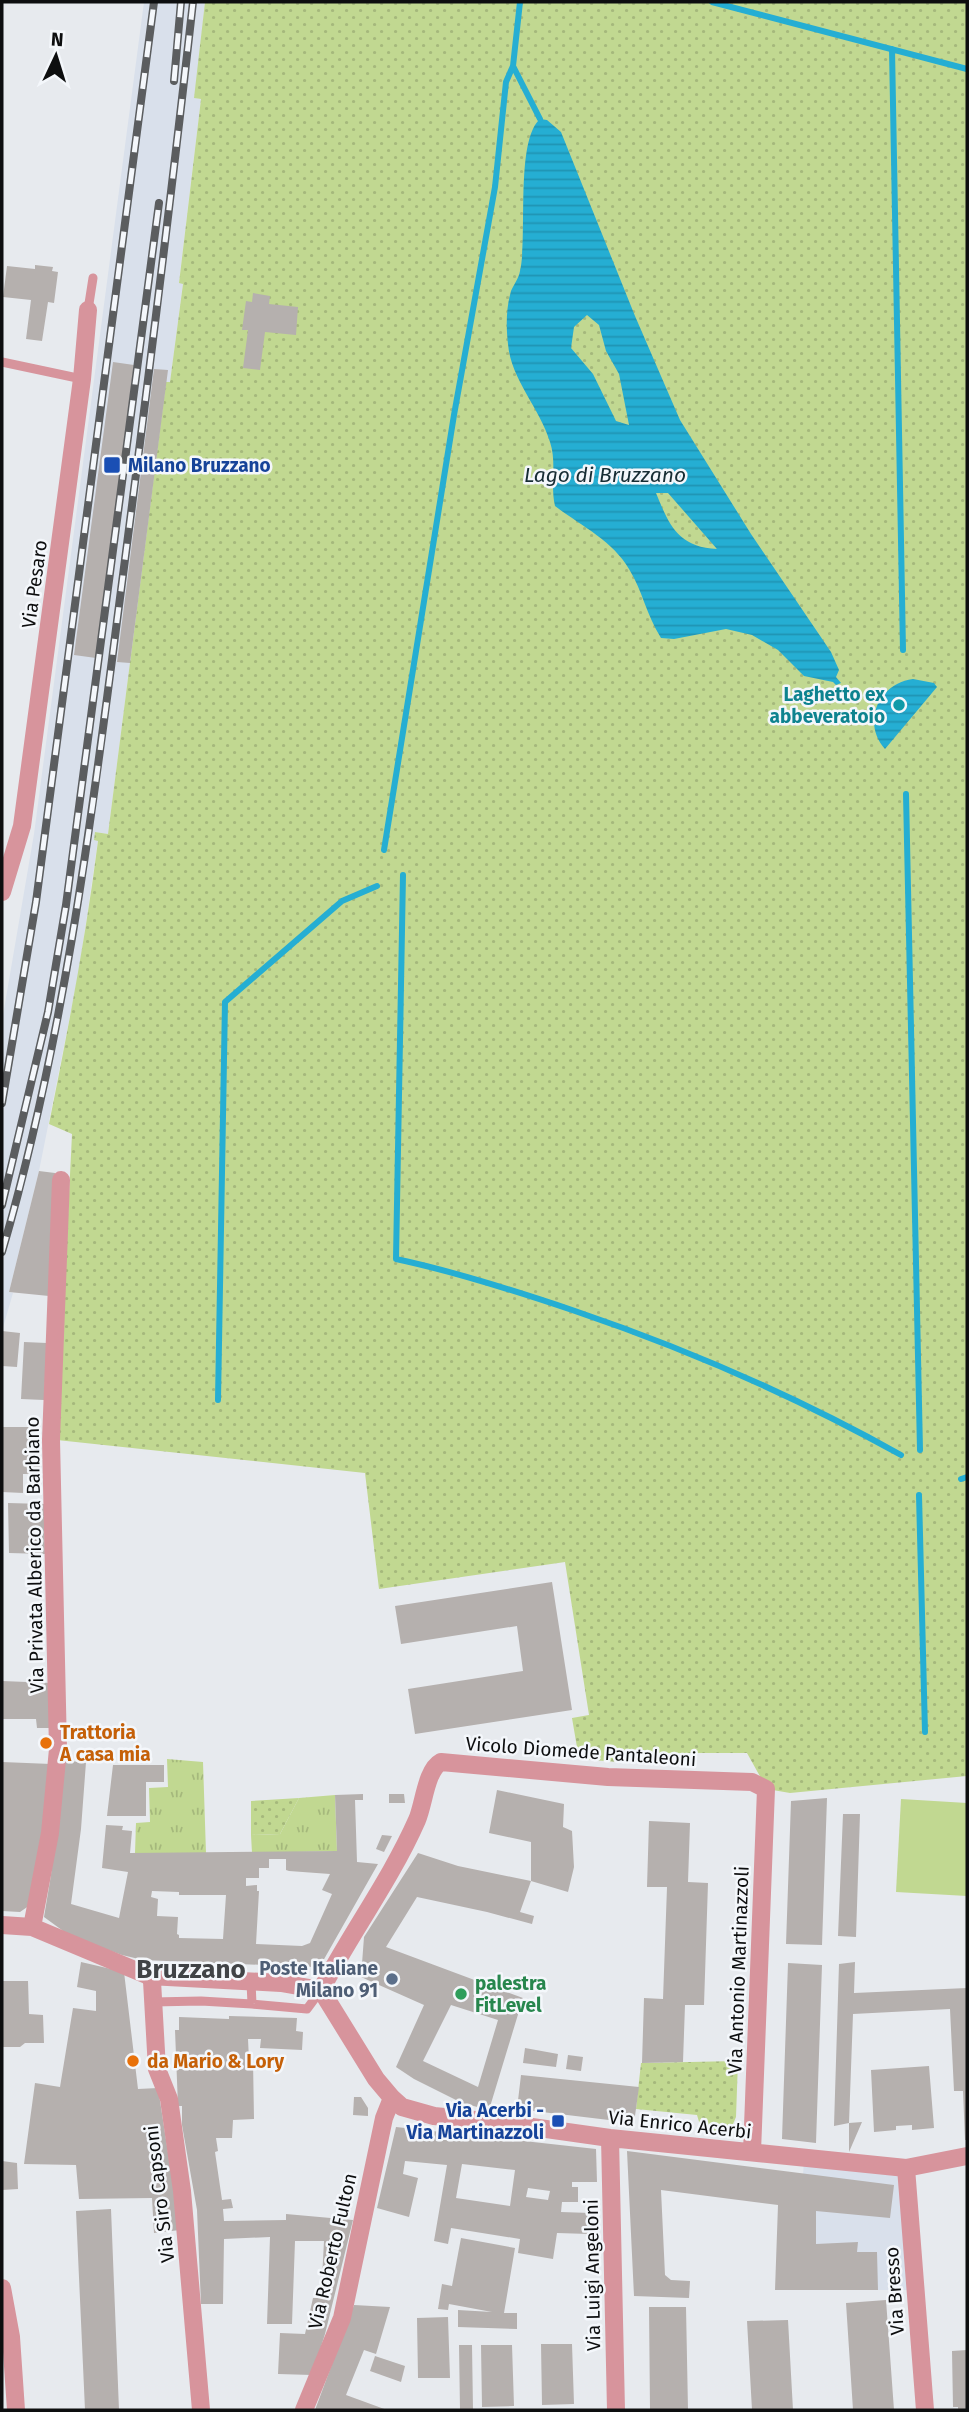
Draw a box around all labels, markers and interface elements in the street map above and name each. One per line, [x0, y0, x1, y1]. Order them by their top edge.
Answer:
north arrow [21, 21, 91, 91]
text: N [50, 28, 64, 51]
place label: Milano Bruzzano [128, 454, 271, 477]
marker: Milano Bruzzano [102, 455, 122, 475]
water label: Lago di Bruzzano [524, 462, 686, 488]
street label: Via Pesaro [17, 538, 52, 630]
place label: Laghetto ex abbeveratoio [770, 683, 885, 728]
marker: Laghetto ex abbeveratoio [891, 697, 907, 713]
street label: Via Privata Alberico da Barbiano [21, 1416, 48, 1694]
place label: Trattoria A casa mia [59, 1721, 151, 1766]
street label: Vicolo Diomede Pantaleoni [465, 1732, 697, 1771]
marker: Trattoria A casa mia [38, 1735, 54, 1751]
street label: Via Antonio Martinazzoli [723, 1866, 754, 2074]
district label: Bruzzano [136, 1954, 246, 1985]
place label: Poste Italiane Milano 91 [259, 1957, 378, 2002]
marker: Poste Italiane Milano 91 [384, 1971, 400, 1987]
place label: palestra FitLevel [475, 1972, 546, 2017]
marker: palestra FitLevel [453, 1986, 469, 2002]
place label: da Mario & Lory [147, 2050, 284, 2073]
marker: da Mario & Lory [125, 2053, 141, 2069]
place label: Via Acerbi - Via Martinazzoli [405, 2099, 544, 2144]
street label: Via Enrico Acerbi [607, 2106, 753, 2143]
marker: Via Acerbi - Via Martinazzoli [550, 2113, 566, 2129]
street label: Via Siro Capsoni [140, 2124, 179, 2264]
street label: Via Roberto Fulton [303, 2171, 362, 2331]
street label: Via Luigi Angeloni [580, 2199, 605, 2351]
street label: Via Bresso [880, 2246, 909, 2336]

